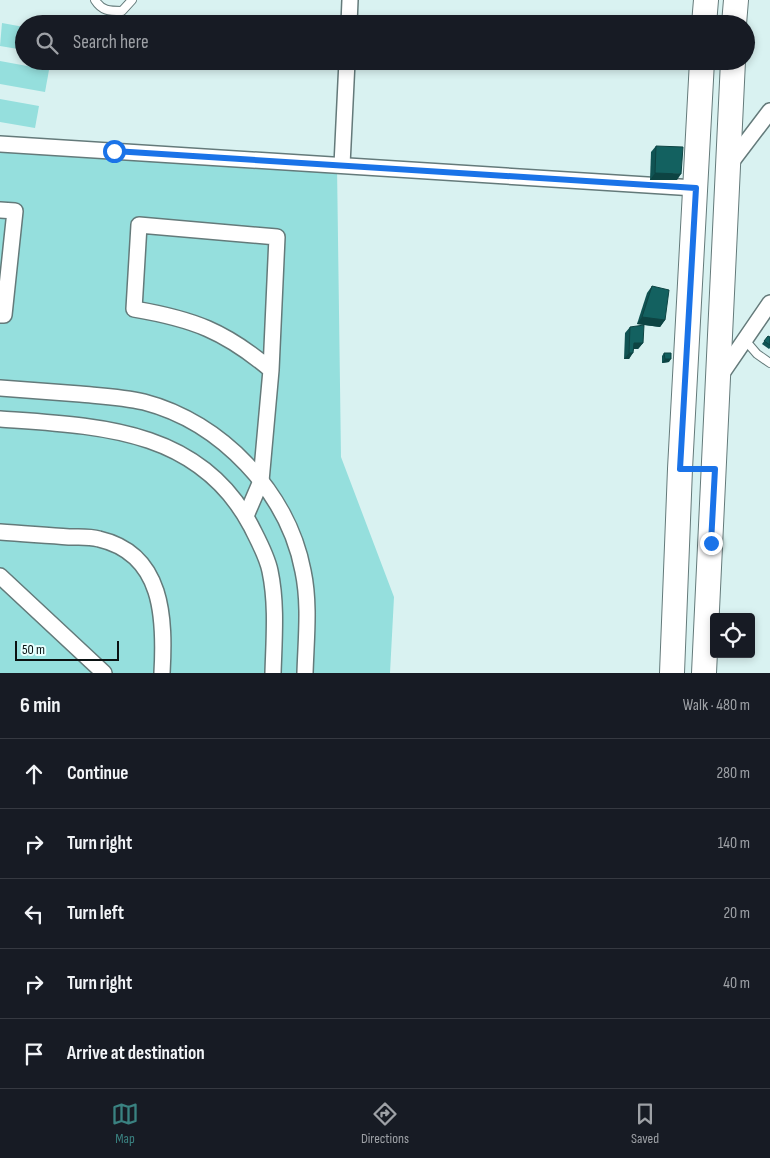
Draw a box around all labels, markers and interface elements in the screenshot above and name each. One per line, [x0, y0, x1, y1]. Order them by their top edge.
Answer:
search box [15, 15, 755, 70]
icon: search [33, 29, 61, 57]
text: Search here [73, 31, 149, 54]
route start [103, 140, 126, 163]
route end [700, 532, 723, 555]
map controls [710, 613, 755, 658]
button: locate [710, 613, 755, 658]
scale bar [15, 638, 119, 661]
text: 50 m [22, 641, 45, 658]
text: 6 min [20, 693, 61, 718]
text: Walk · 480 m [683, 696, 750, 715]
icon: ahead [20, 760, 48, 788]
text: Continue [67, 762, 128, 785]
text: 280 m [716, 764, 750, 783]
icon: right [20, 830, 48, 858]
text: Turn right [67, 832, 132, 855]
text: 140 m [718, 834, 750, 853]
icon: left [20, 900, 48, 928]
text: Turn left [67, 902, 124, 925]
text: 20 m [723, 904, 750, 923]
icon: right [20, 970, 48, 998]
text: Turn right [67, 972, 132, 995]
text: 40 m [723, 974, 750, 993]
icon: arrive [20, 1040, 48, 1068]
text: Arrive at destination [67, 1042, 205, 1065]
tab: Map [111, 1100, 139, 1147]
tab: Directions [361, 1100, 409, 1147]
tab: Saved [631, 1100, 659, 1147]

